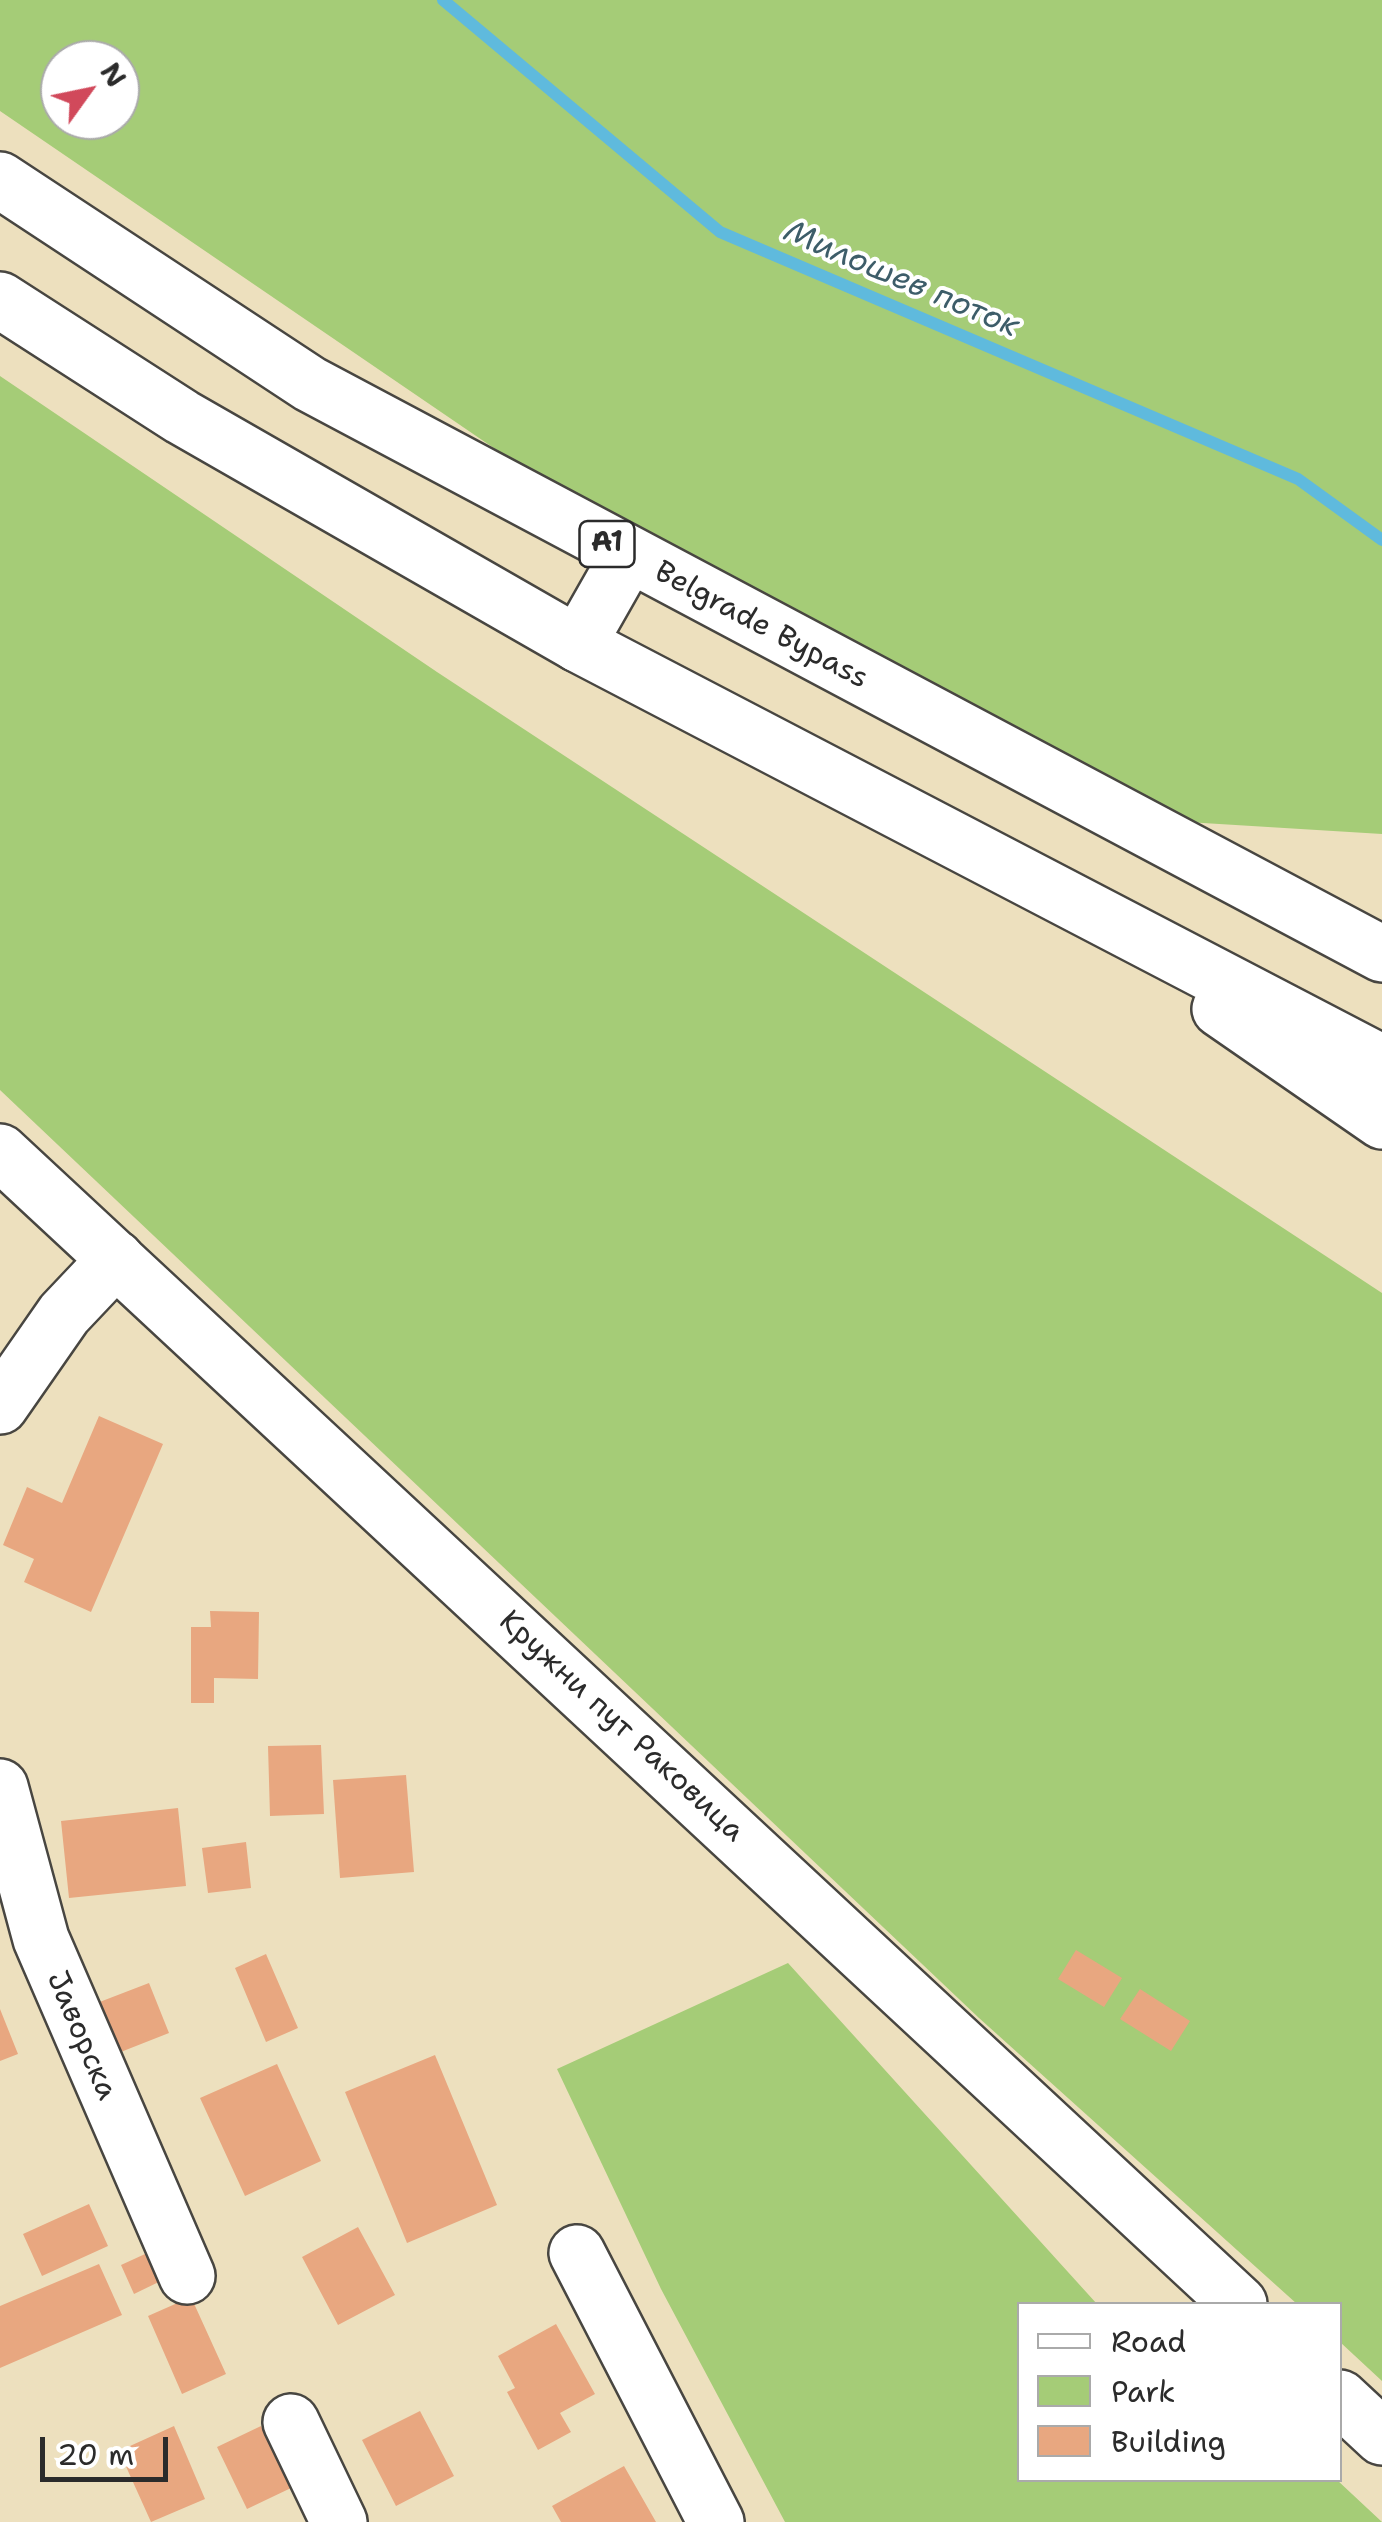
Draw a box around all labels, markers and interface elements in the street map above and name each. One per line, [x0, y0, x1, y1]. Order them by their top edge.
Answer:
north arrow [40, 40, 140, 140]
text: N [92, 55, 135, 94]
water label: Милошев поток [778, 213, 1024, 347]
road number: A1 [580, 521, 634, 567]
street label: Belgrade Bypass [648, 555, 874, 697]
street label: Кружни пут Раковица [491, 1604, 751, 1850]
street label: Јаворска [38, 1966, 124, 2106]
legend [1017, 2302, 1342, 2482]
text: Road [1111, 2321, 1186, 2362]
text: Park [1111, 2371, 1175, 2412]
scale bar [45, 2417, 172, 2479]
text: Building [1111, 2421, 1226, 2462]
text: 20 m [57, 2434, 134, 2475]

